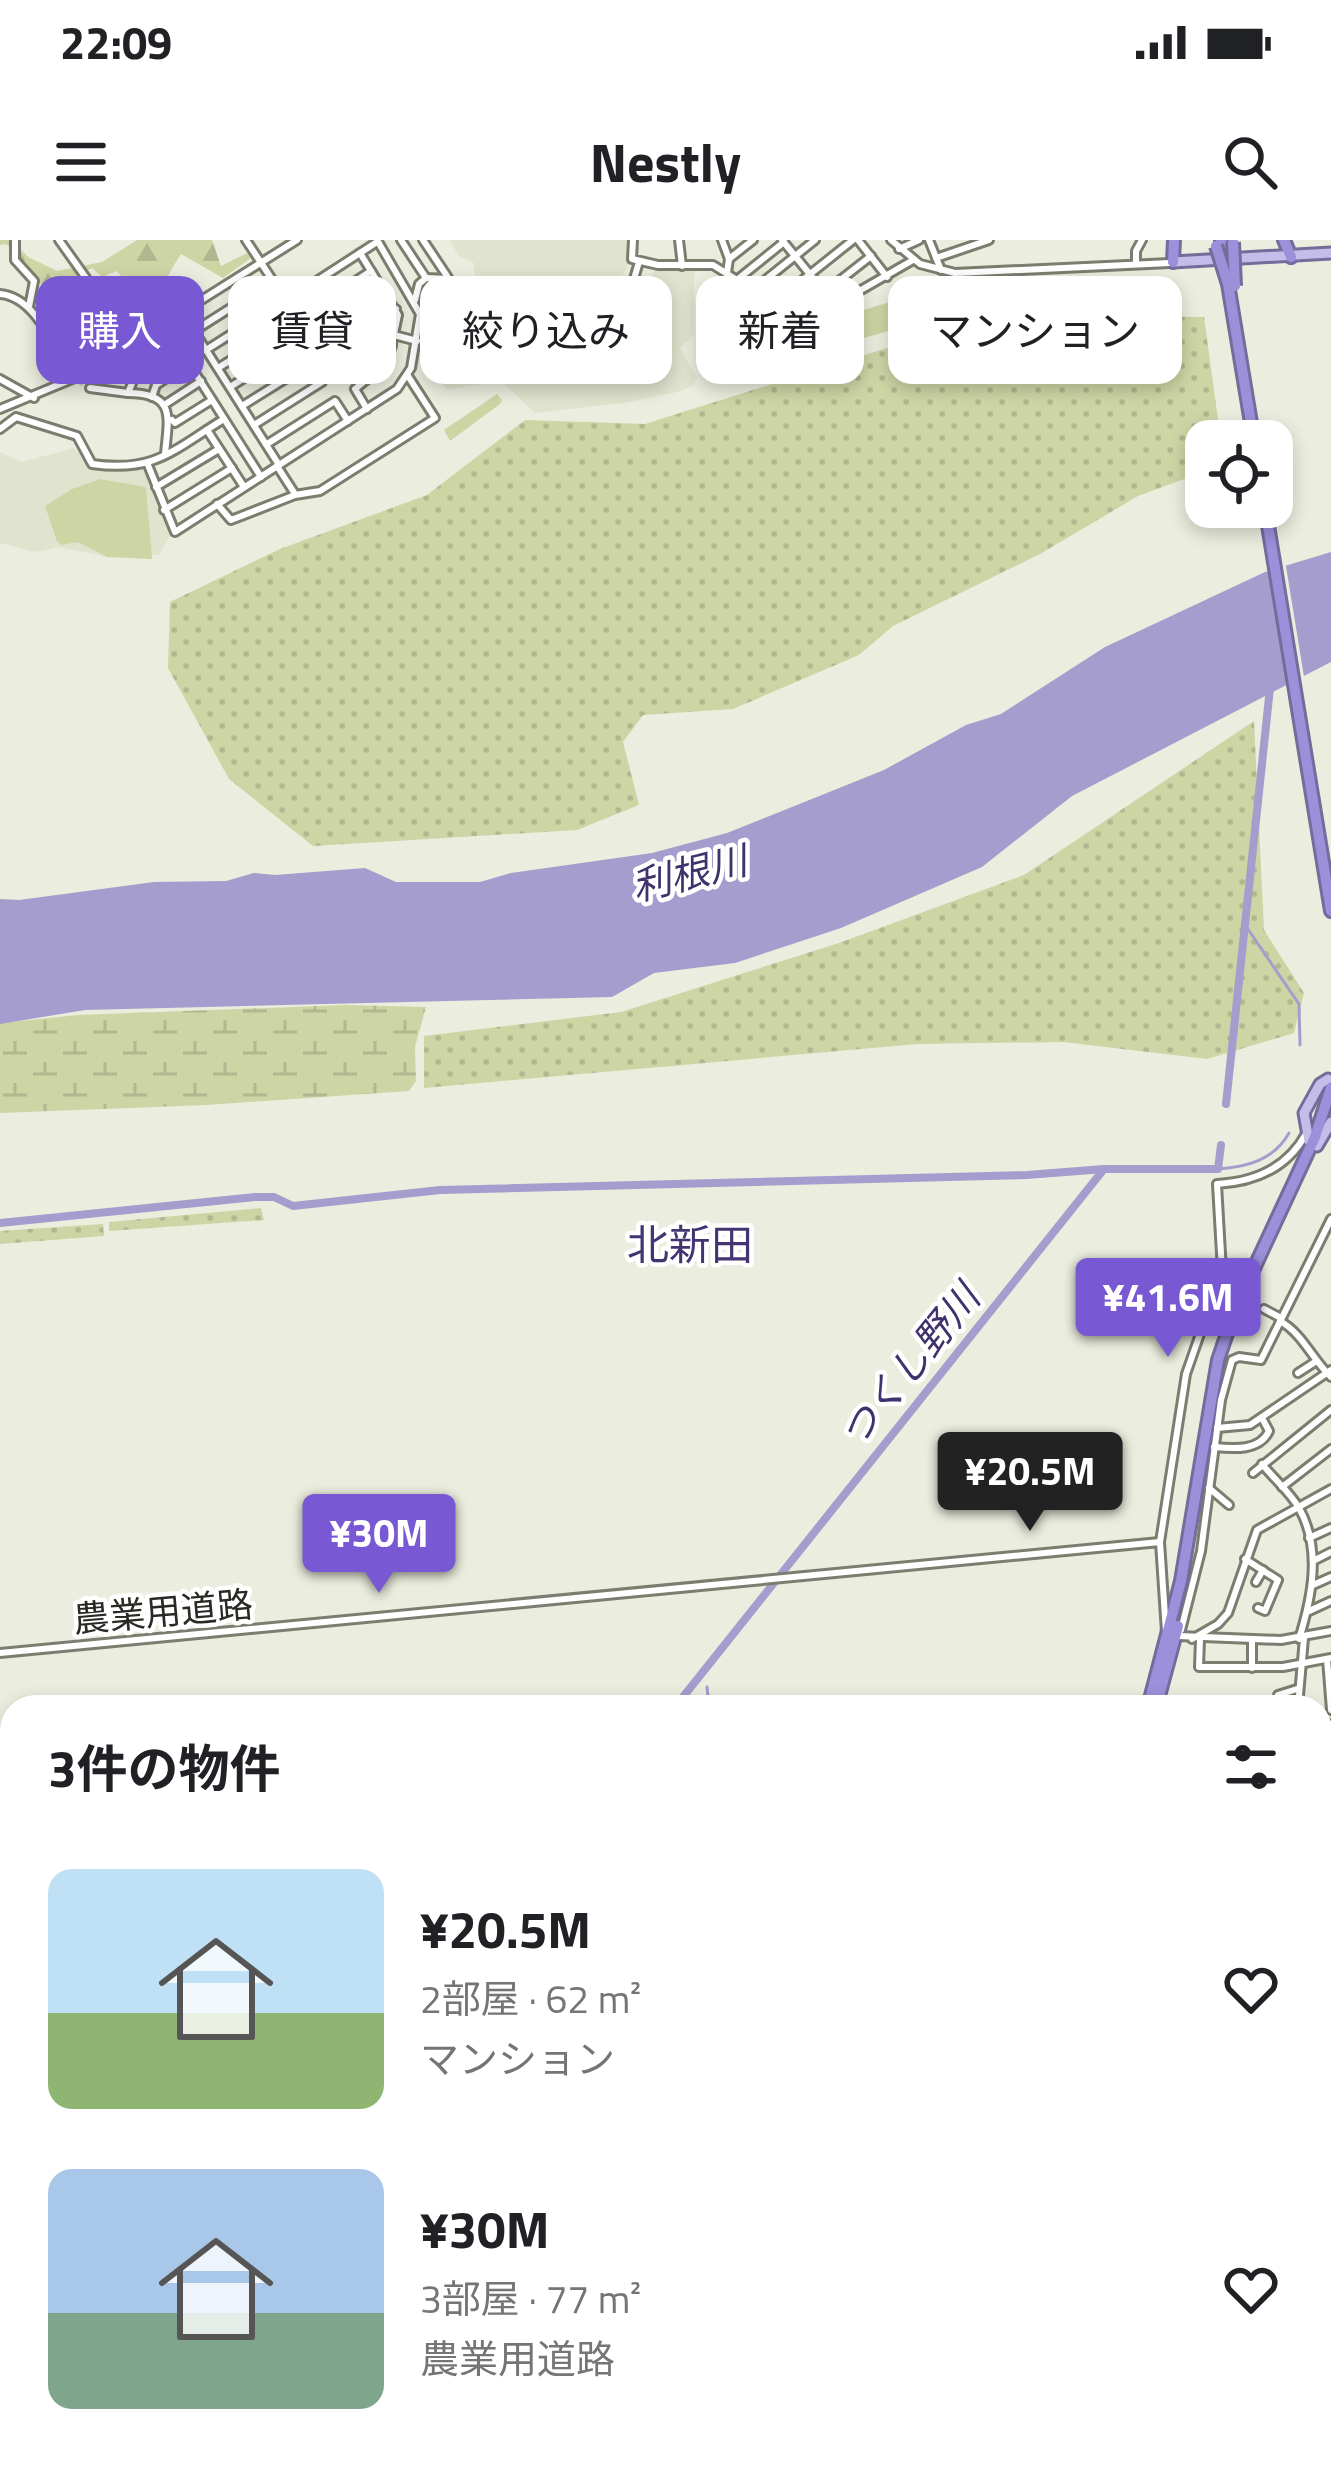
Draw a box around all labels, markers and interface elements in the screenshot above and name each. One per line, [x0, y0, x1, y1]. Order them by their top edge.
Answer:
text: 22:09 [60, 8, 172, 76]
text: Nestly [590, 121, 741, 203]
icon: menu [48, 129, 114, 195]
icon: search [1217, 129, 1283, 195]
chip: 購入 [36, 276, 204, 384]
chip: 賃貸 [228, 276, 396, 384]
chip: 絞り込み [420, 276, 672, 384]
chip: 新着 [696, 276, 864, 384]
chip: マンション [888, 276, 1182, 384]
map controls [1185, 420, 1293, 528]
button: locate [1185, 420, 1293, 528]
water label: 利根川 [625, 829, 757, 916]
district label: 北新田 [627, 1212, 753, 1276]
pin: ¥41.6M [1070, 1258, 1266, 1360]
text: ¥41.6M [1103, 1267, 1233, 1326]
water label: つくし野川 [825, 1268, 996, 1459]
pin: ¥20.5M [932, 1432, 1128, 1534]
text: ¥20.5M [965, 1441, 1095, 1500]
pin: ¥30M [308, 1494, 450, 1596]
text: ¥30M [330, 1503, 428, 1562]
street label: 農業用道路 [71, 1576, 255, 1646]
text: 3件の物件 [48, 1729, 281, 1807]
icon: filters [1218, 1734, 1284, 1800]
text: ¥20.5M [420, 1890, 591, 1968]
icon: home [144, 1917, 288, 2061]
icon: heart [1218, 1956, 1284, 2022]
text: 2部屋 · 62 m² [420, 1969, 641, 2028]
text: マンション [420, 2029, 615, 2088]
text: ¥30M [420, 2190, 549, 2268]
icon: home [144, 2217, 288, 2361]
icon: heart [1218, 2256, 1284, 2322]
text: 3部屋 · 77 m² [420, 2269, 641, 2328]
text: 農業用道路 [420, 2329, 615, 2388]

